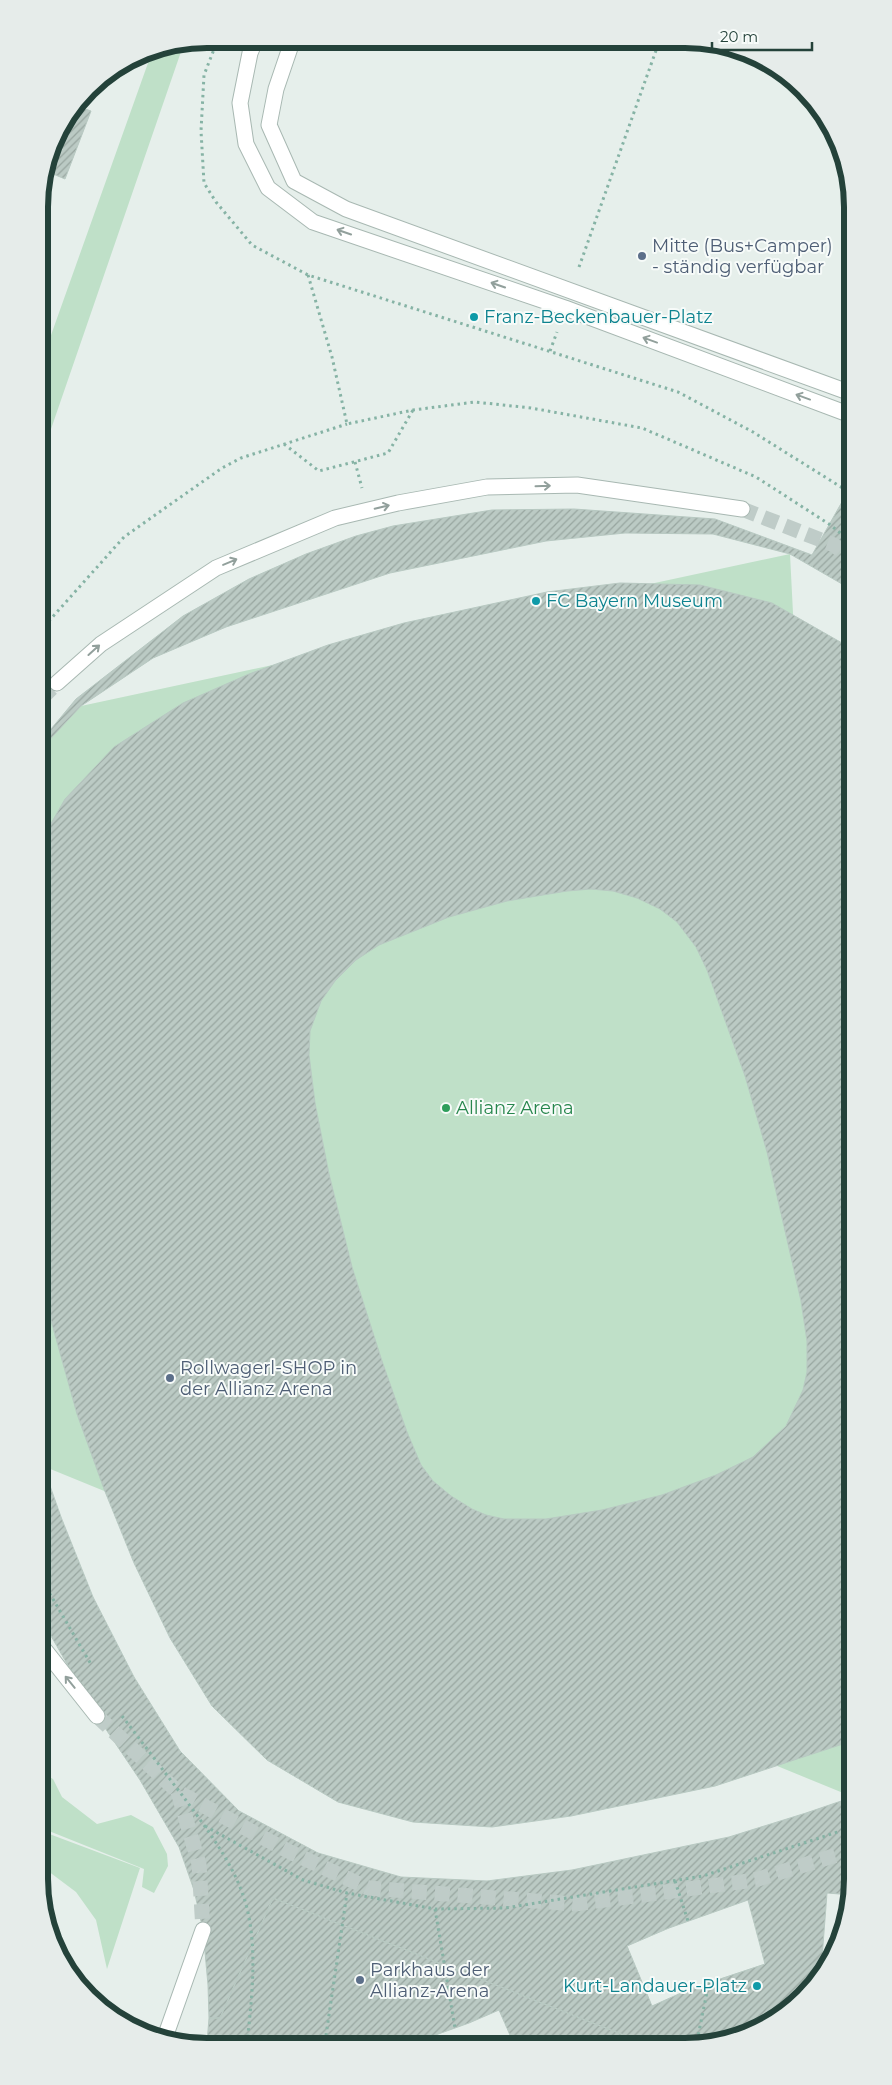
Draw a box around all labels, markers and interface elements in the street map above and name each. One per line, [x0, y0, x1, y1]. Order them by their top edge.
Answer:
scale bar [712, 20, 812, 52]
text: 20 m [720, 27, 758, 46]
one-way arrow [337, 227, 352, 236]
place label: Mitte (Bus+Camper) - ständig verfügbar [652, 235, 833, 278]
marker: Mitte (Bus+Camper) - ständig verfügbar [636, 250, 648, 262]
one-way arrow [490, 280, 506, 289]
place label: Franz-Beckenbauer-Platz [484, 306, 713, 328]
marker: Franz-Beckenbauer-Platz [468, 311, 480, 323]
one-way arrow [643, 335, 659, 344]
one-way arrow [795, 392, 811, 401]
one-way arrow [535, 481, 551, 490]
one-way arrow [374, 502, 390, 511]
one-way arrow [222, 557, 237, 566]
place label: FC Bayern Museum [546, 590, 723, 612]
marker: FC Bayern Museum [530, 595, 542, 607]
one-way arrow [87, 644, 100, 656]
place label: Allianz Arena [456, 1097, 574, 1119]
marker: Allianz Arena [440, 1102, 452, 1114]
place label: Rollwagerl-SHOP in der Allianz Arena [180, 1357, 357, 1400]
marker: Rollwagerl-SHOP in der Allianz Arena [164, 1372, 176, 1384]
one-way arrow [65, 1676, 76, 1689]
place label: Parkhaus der Allianz-Arena [370, 1959, 490, 2002]
marker: Parkhaus der Allianz-Arena [354, 1974, 366, 1986]
place label: Kurt-Landauer-Platz [563, 1975, 747, 1997]
marker: Kurt-Landauer-Platz [751, 1980, 763, 1992]

